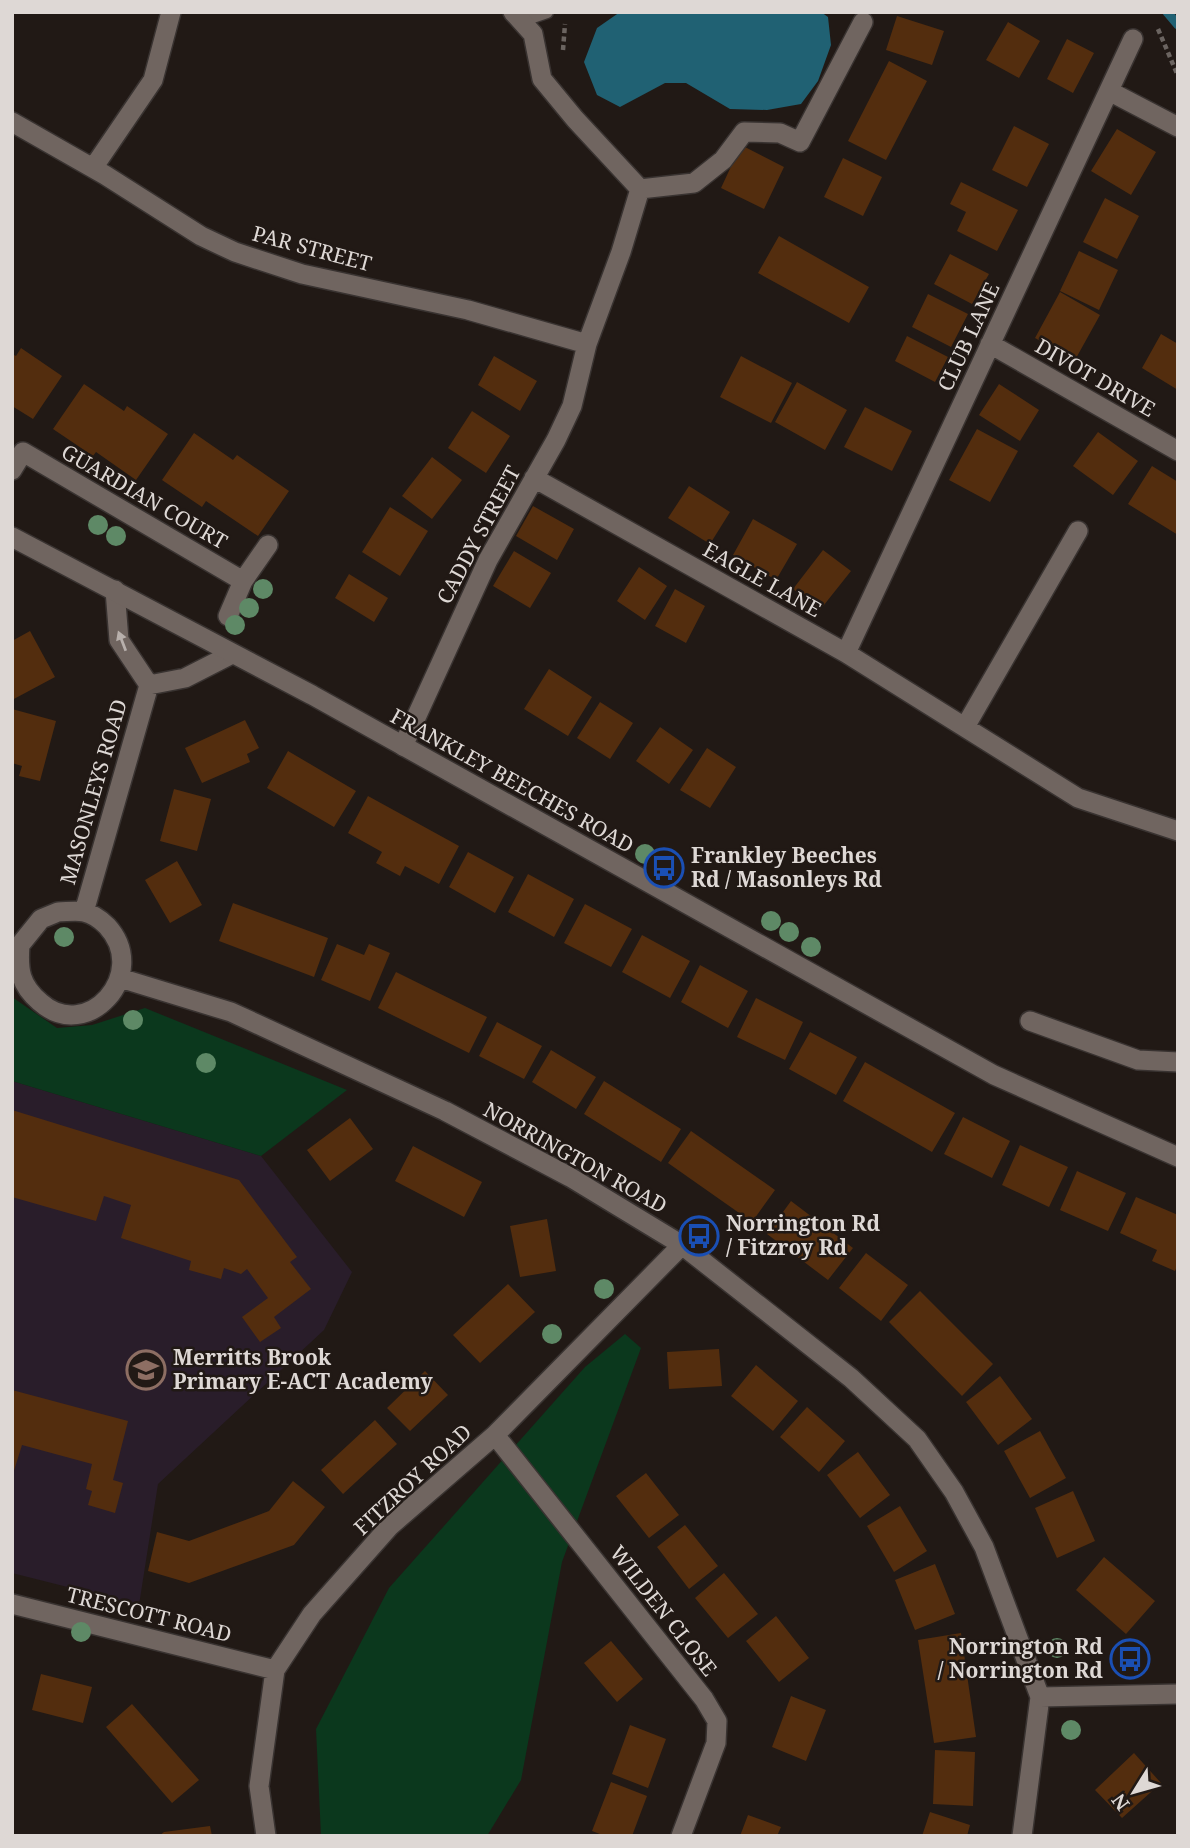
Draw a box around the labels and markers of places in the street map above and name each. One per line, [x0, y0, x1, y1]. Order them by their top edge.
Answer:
place label: Frankley Beeches Rd / Masonleys Rd [691, 841, 882, 893]
bus stop icon: Frankley Beeches Rd / Masonleys Rd [643, 847, 685, 889]
place label: Norrington Rd / Fitzroy Rd [726, 1209, 880, 1261]
bus stop icon: Norrington Rd / Fitzroy Rd [678, 1215, 720, 1257]
place label: Merritts Brook Primary E-ACT Academy [173, 1343, 434, 1395]
school or university icon: Merritts Brook Primary E-ACT Academy [125, 1349, 167, 1391]
place label: Norrington Rd / Norrington Rd [937, 1632, 1103, 1684]
bus stop icon: Norrington Rd / Norrington Rd [1109, 1638, 1151, 1680]

